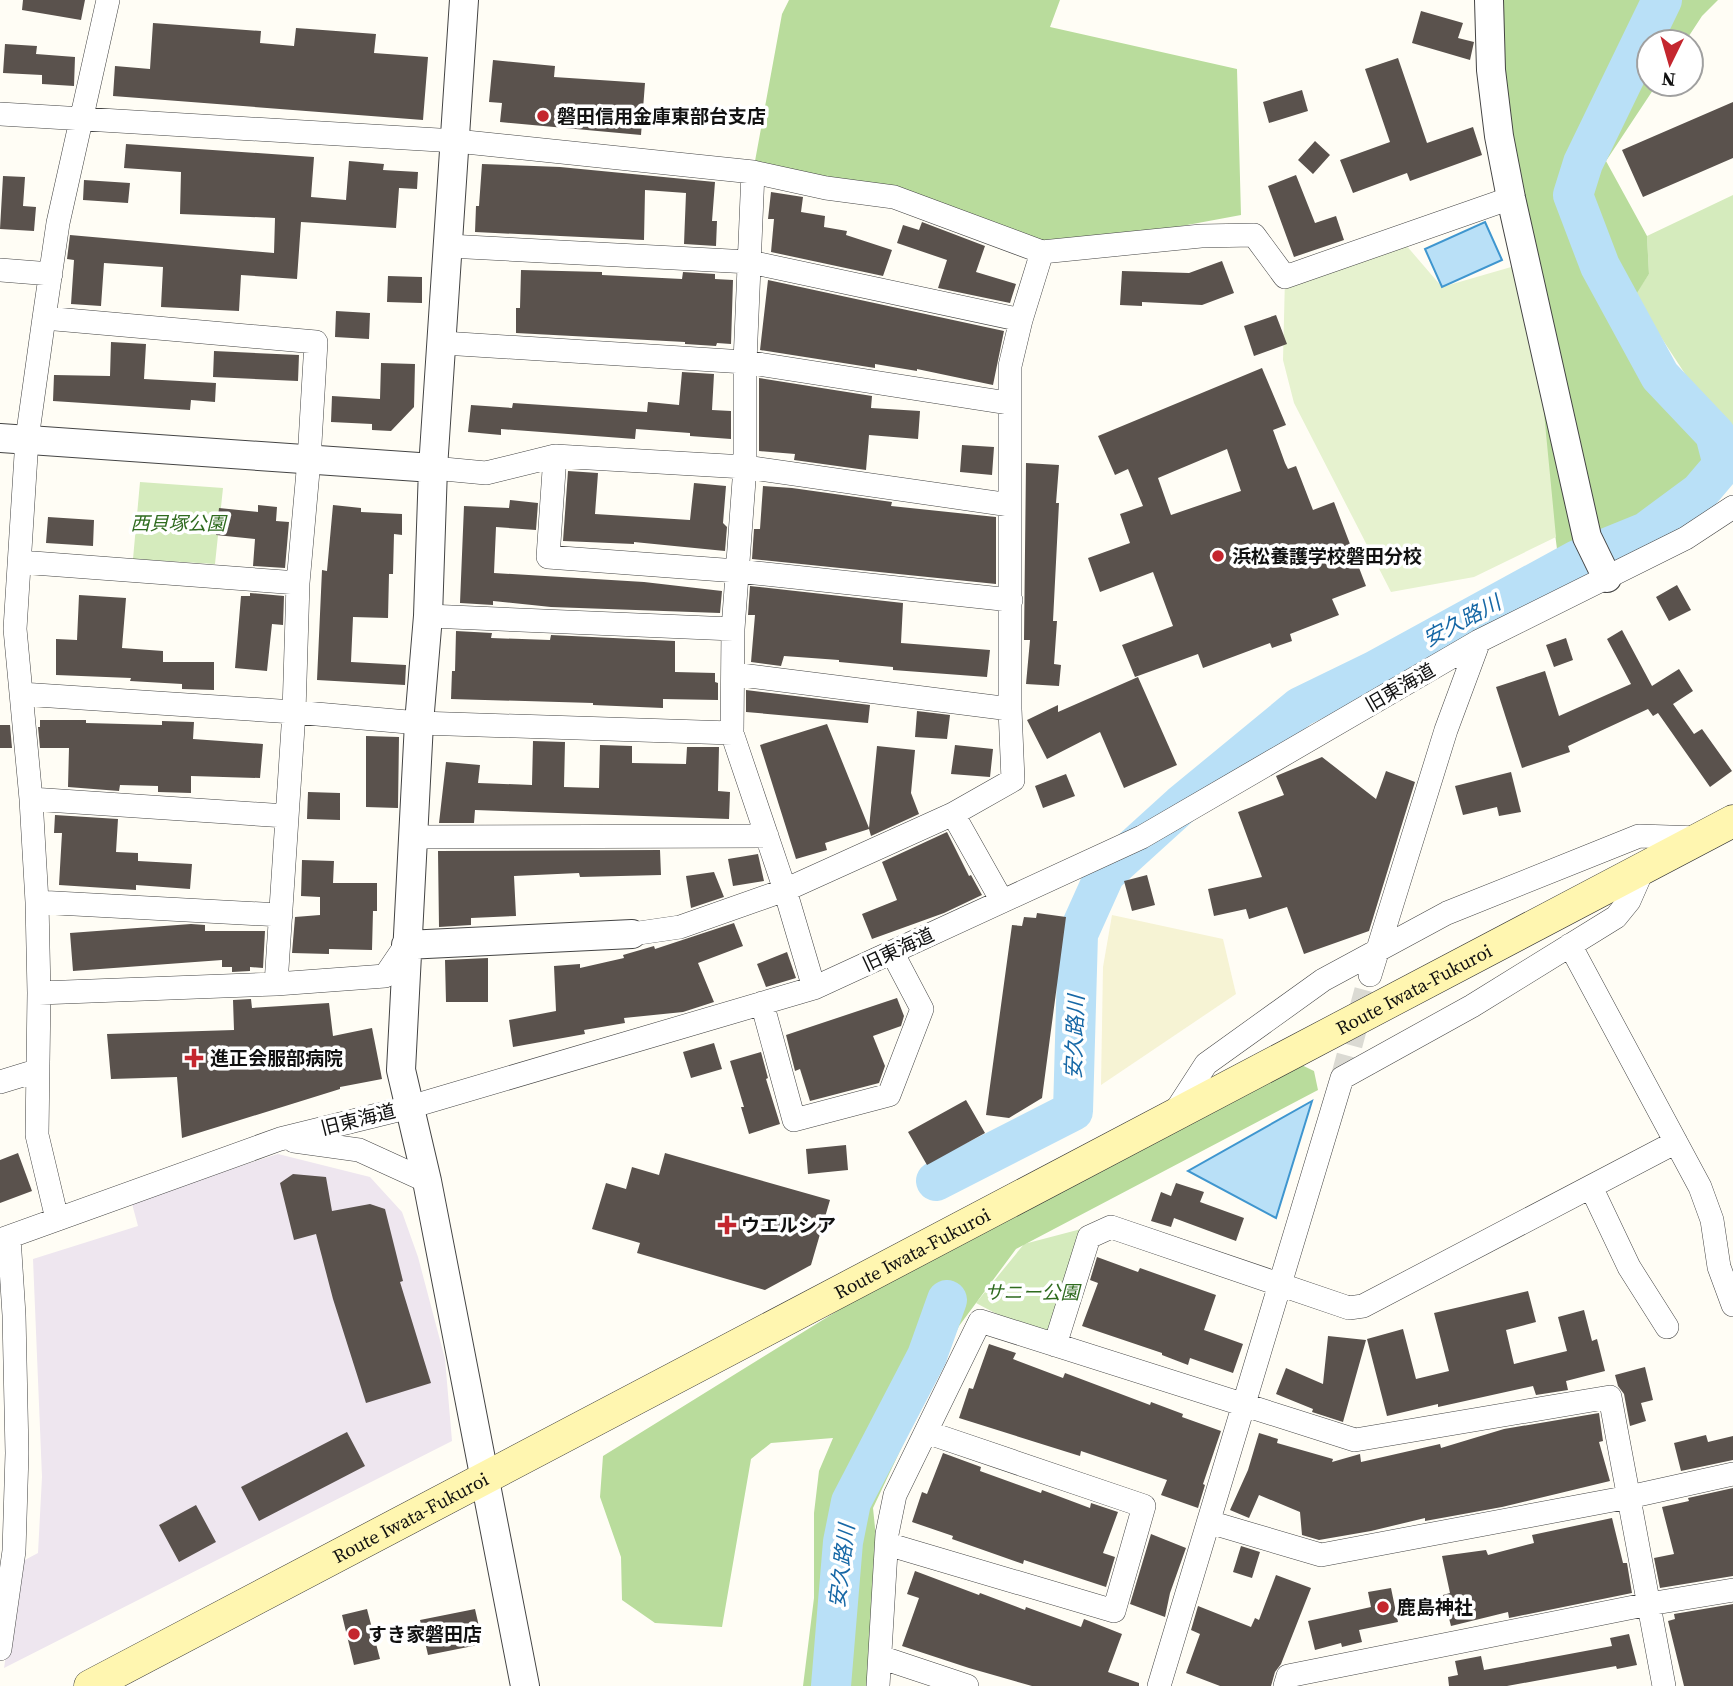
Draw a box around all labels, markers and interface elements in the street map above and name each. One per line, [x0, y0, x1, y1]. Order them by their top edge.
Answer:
north arrow [1635, 28, 1705, 98]
text: N [1660, 66, 1677, 93]
place label: 磐田信用金庫東部台支店 [557, 103, 766, 129]
marker: 磐田信用金庫東部台支店 [535, 108, 551, 124]
park label: 西貝塚公園 [130, 510, 228, 536]
place label: 浜松養護学校磐田分校 [1232, 543, 1422, 569]
marker: 浜松養護学校磐田分校 [1210, 548, 1226, 564]
water label: 安久路川 [1418, 587, 1507, 653]
street label: 旧東海道 [1361, 657, 1439, 717]
street label: 旧東海道 [858, 921, 938, 977]
street label: Route Iwata-Fukuroi [1331, 937, 1497, 1041]
water label: 安久路川 [1059, 993, 1091, 1079]
place label: 進正会服部病院 [210, 1045, 343, 1071]
marker: 進正会服部病院 [184, 1048, 204, 1068]
street label: 旧東海道 [318, 1097, 398, 1141]
street label: Route Iwata-Fukuroi [830, 1201, 995, 1305]
place label: ウエルシア [741, 1212, 836, 1238]
marker: ウエルシア [719, 1217, 735, 1233]
park label: サニー公園 [984, 1279, 1082, 1305]
street label: Route Iwata-Fukuroi [328, 1465, 493, 1569]
water label: 安久路川 [822, 1521, 861, 1609]
place label: 鹿島神社 [1397, 1594, 1473, 1620]
marker: 鹿島神社 [1375, 1599, 1391, 1615]
place label: すき家磐田店 [368, 1621, 482, 1647]
marker: すき家磐田店 [346, 1626, 362, 1642]

